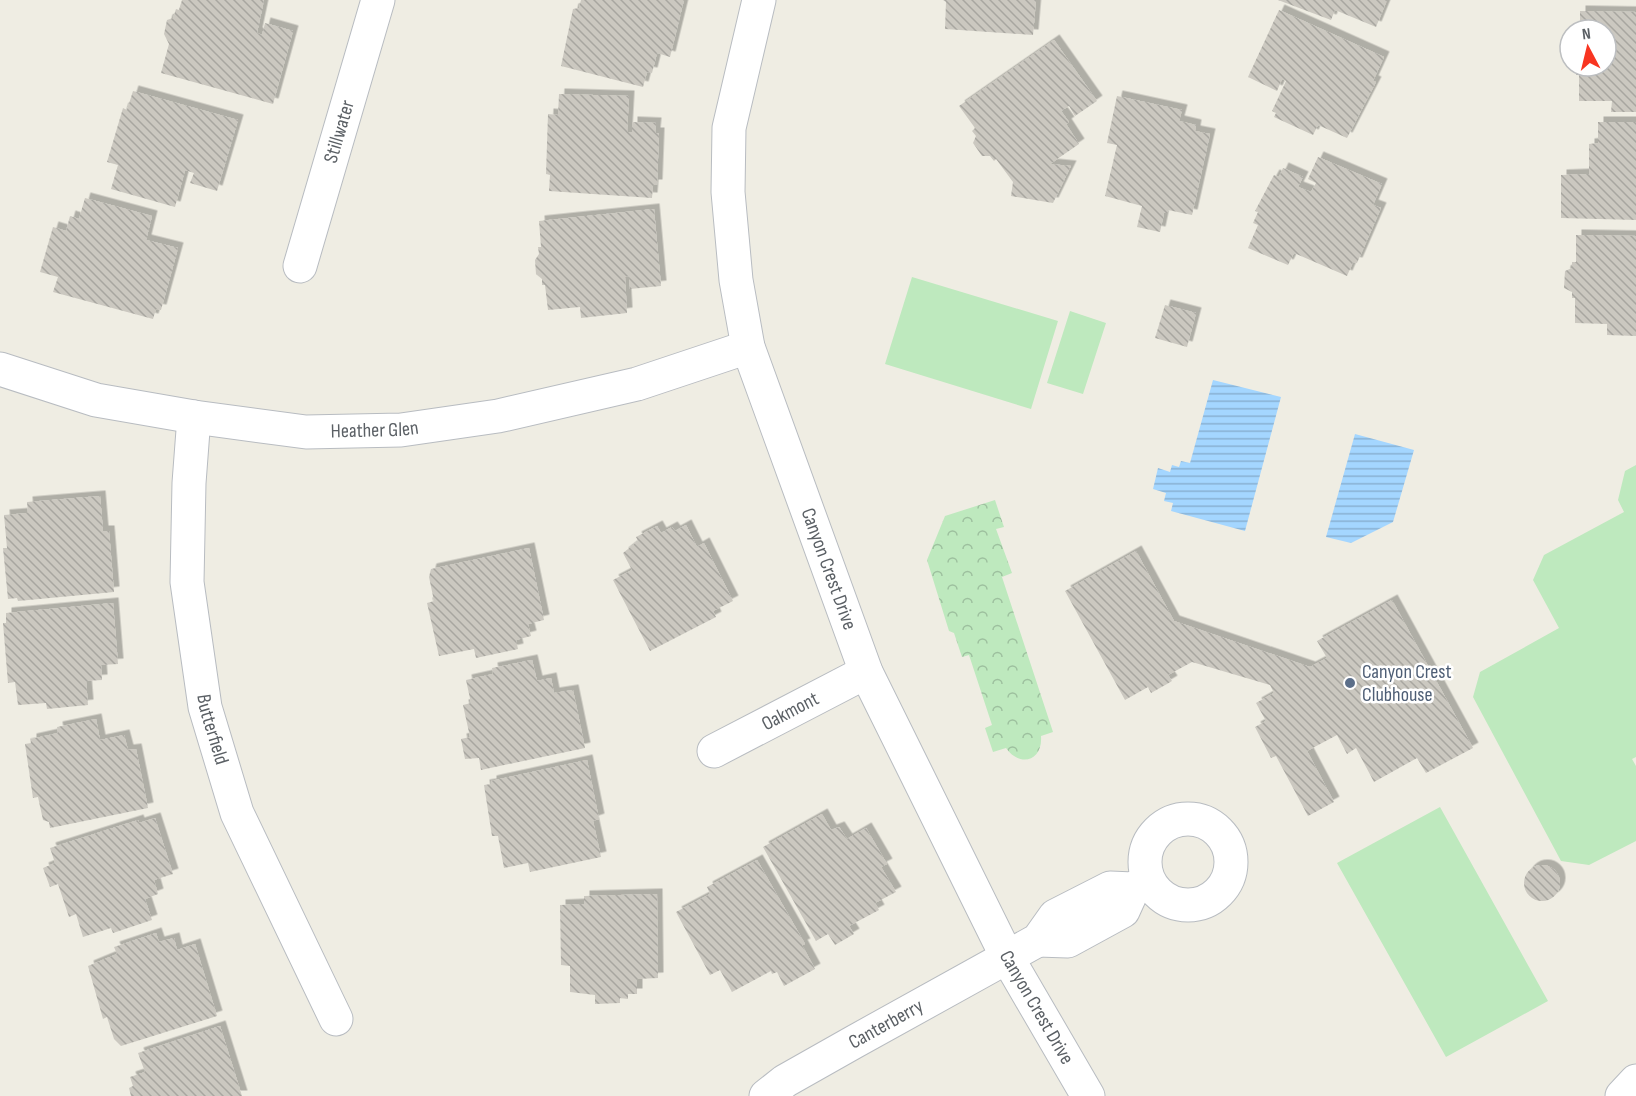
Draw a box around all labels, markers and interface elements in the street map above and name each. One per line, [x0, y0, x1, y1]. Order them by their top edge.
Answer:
north arrow [1558, 18, 1618, 78]
text: N [1581, 25, 1592, 45]
street label: Stillwater [319, 97, 360, 166]
street label: Heather Glen [330, 416, 420, 443]
street label: Canyon Crest Drive [795, 505, 862, 633]
place label: Canyon Crest Clubhouse [1362, 660, 1452, 707]
marker: Canyon Crest Clubhouse [1343, 676, 1357, 690]
street label: Oakmont [758, 687, 823, 736]
street label: Butterfield [191, 693, 234, 768]
street label: Canyon Crest Drive [994, 947, 1079, 1069]
street label: Canterberry [845, 994, 928, 1054]

